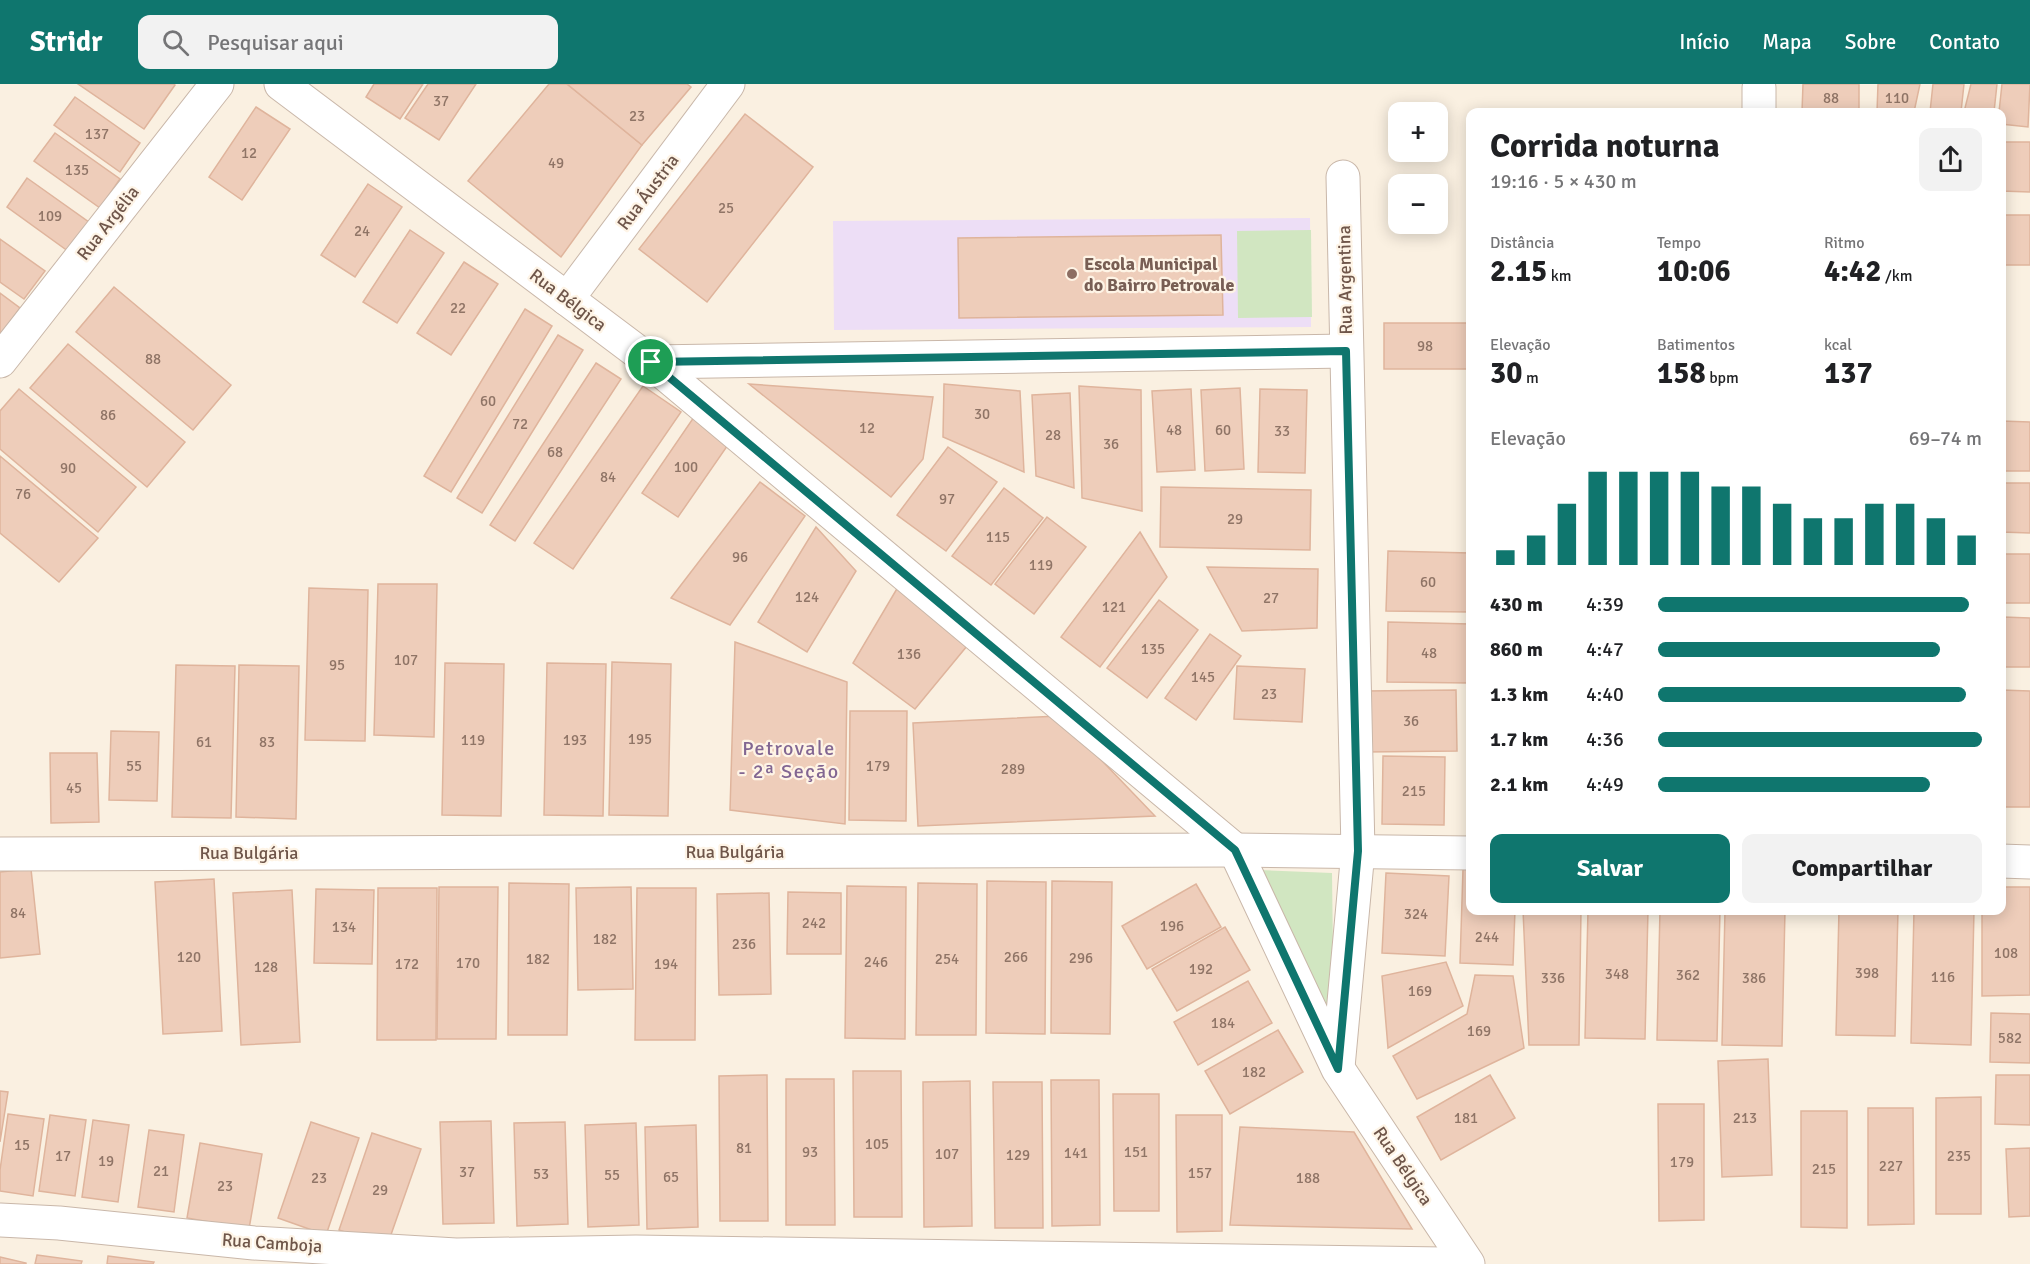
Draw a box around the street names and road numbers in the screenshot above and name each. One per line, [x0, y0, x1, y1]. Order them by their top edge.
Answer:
street label: Rua Áustria [612, 150, 684, 234]
street label: Rua Argélia [72, 181, 144, 265]
street label: Rua Argentina [1333, 225, 1357, 335]
street label: Rua Bélgica [525, 264, 611, 336]
street label: Rua Bulgária [686, 841, 784, 863]
street label: Rua Bulgária [200, 842, 298, 864]
street label: Rua Bélgica [1369, 1122, 1437, 1210]
street label: Rua Camboja [221, 1229, 323, 1257]

